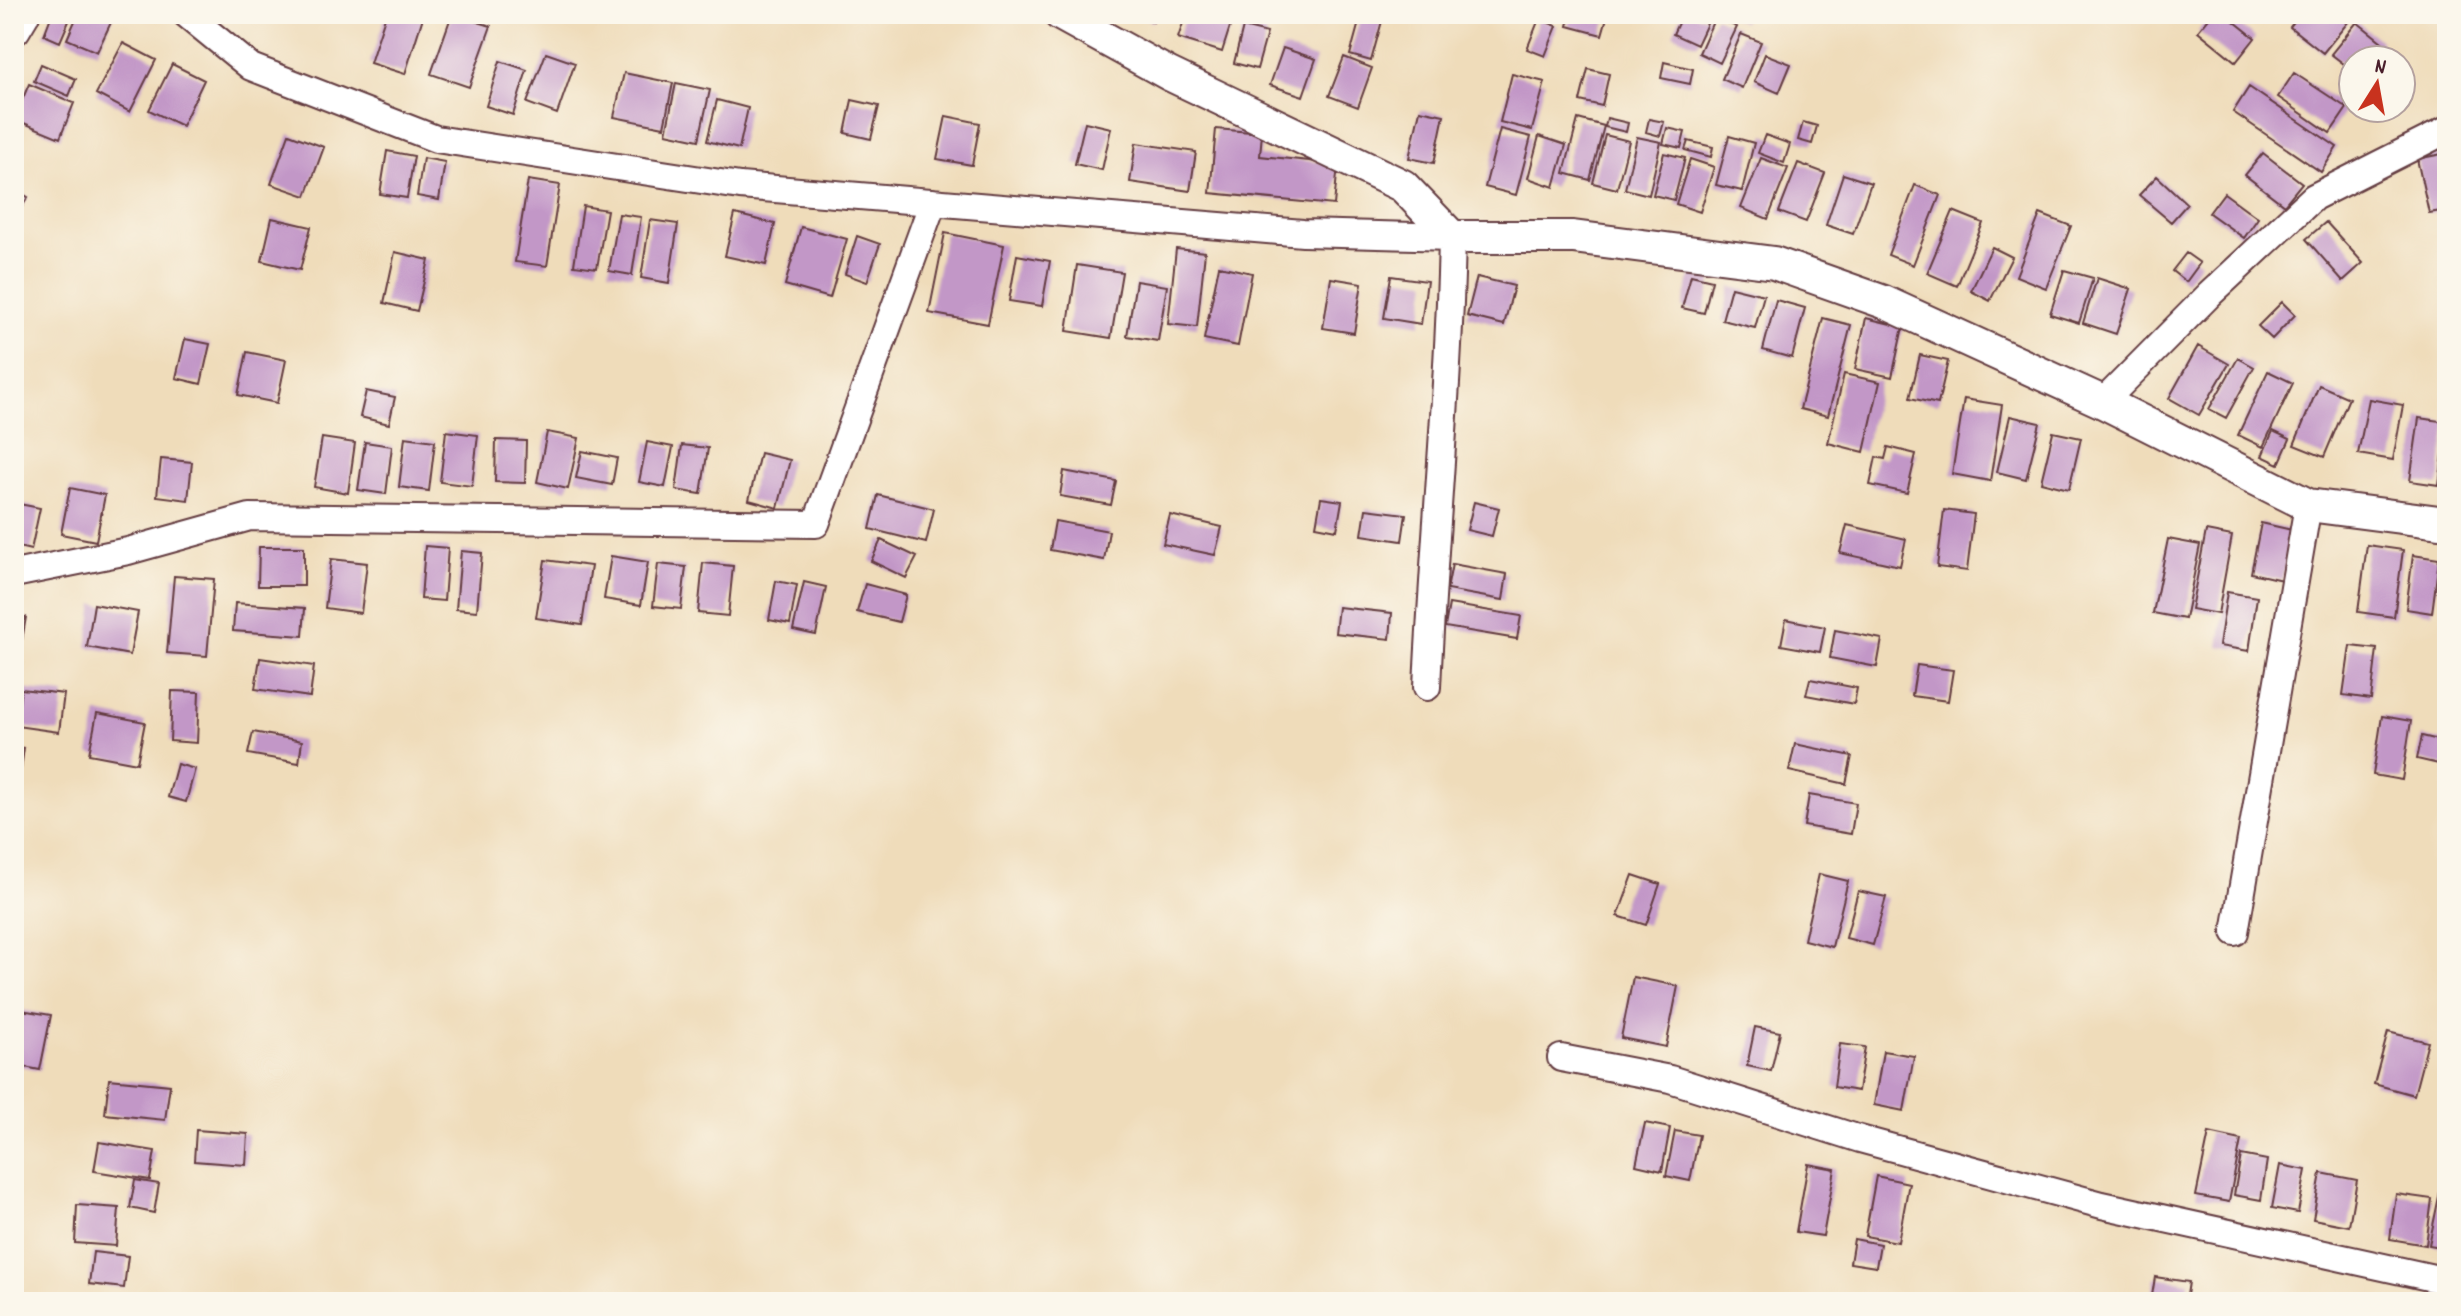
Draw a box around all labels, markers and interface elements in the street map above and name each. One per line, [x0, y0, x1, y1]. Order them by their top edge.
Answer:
north arrow [2337, 44, 2417, 124]
text: N [2372, 52, 2389, 84]

